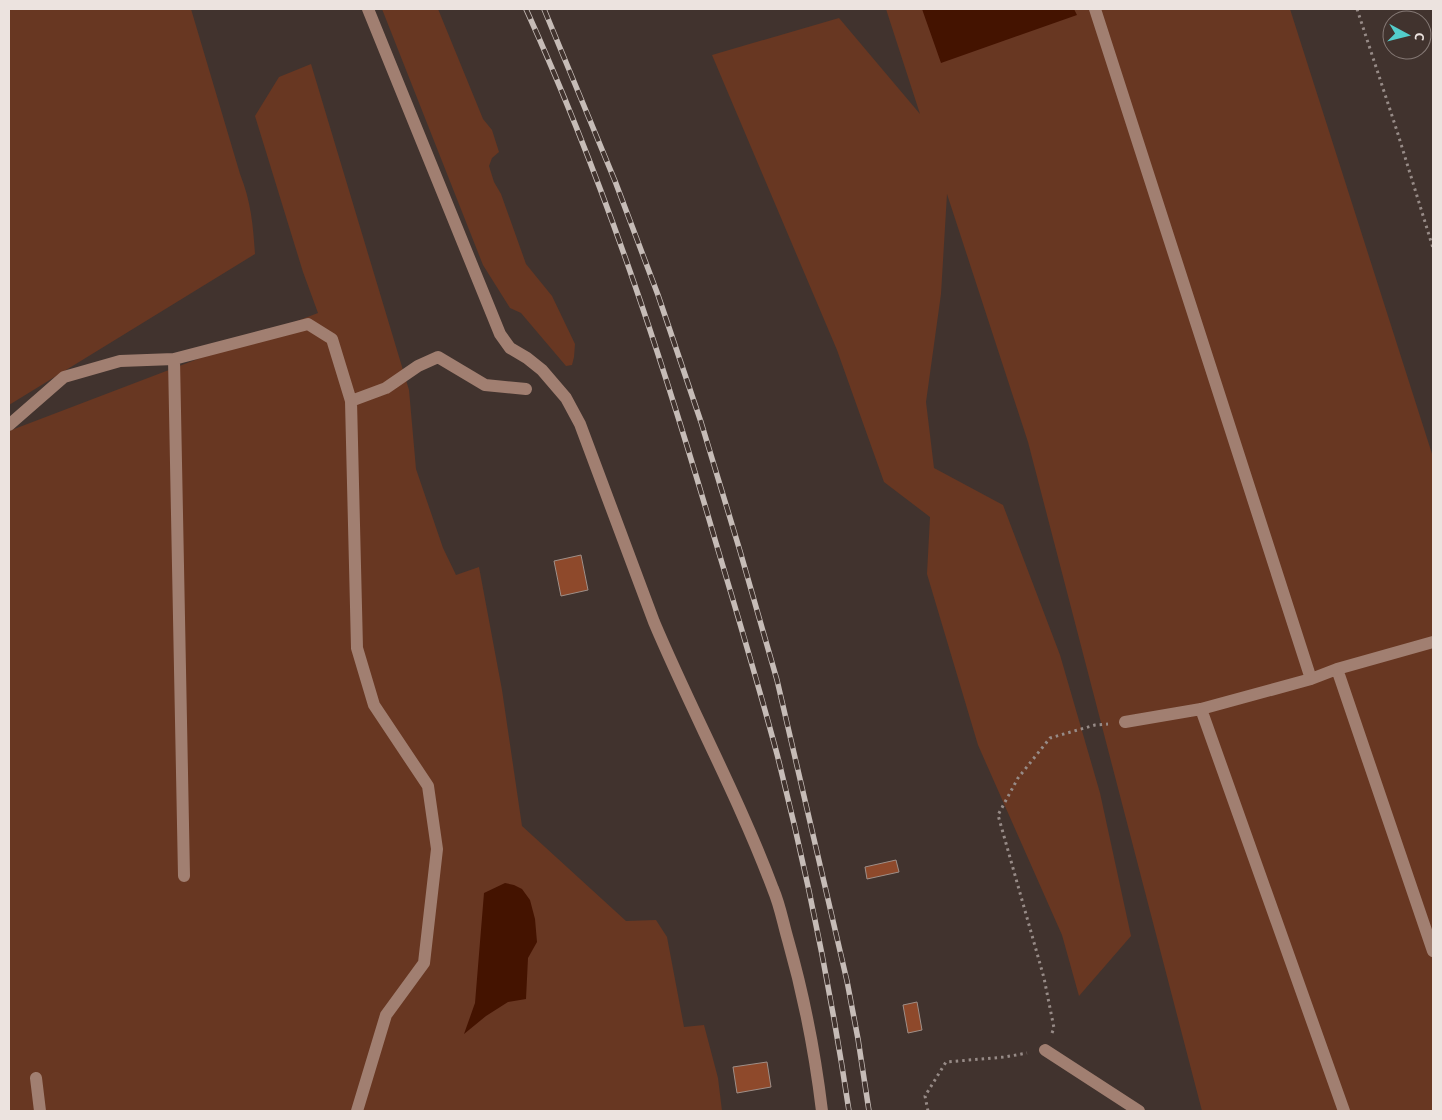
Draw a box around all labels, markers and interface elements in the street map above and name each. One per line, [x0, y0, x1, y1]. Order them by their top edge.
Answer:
north arrow [1382, 10, 1432, 60]
text: С [1411, 32, 1426, 41]

